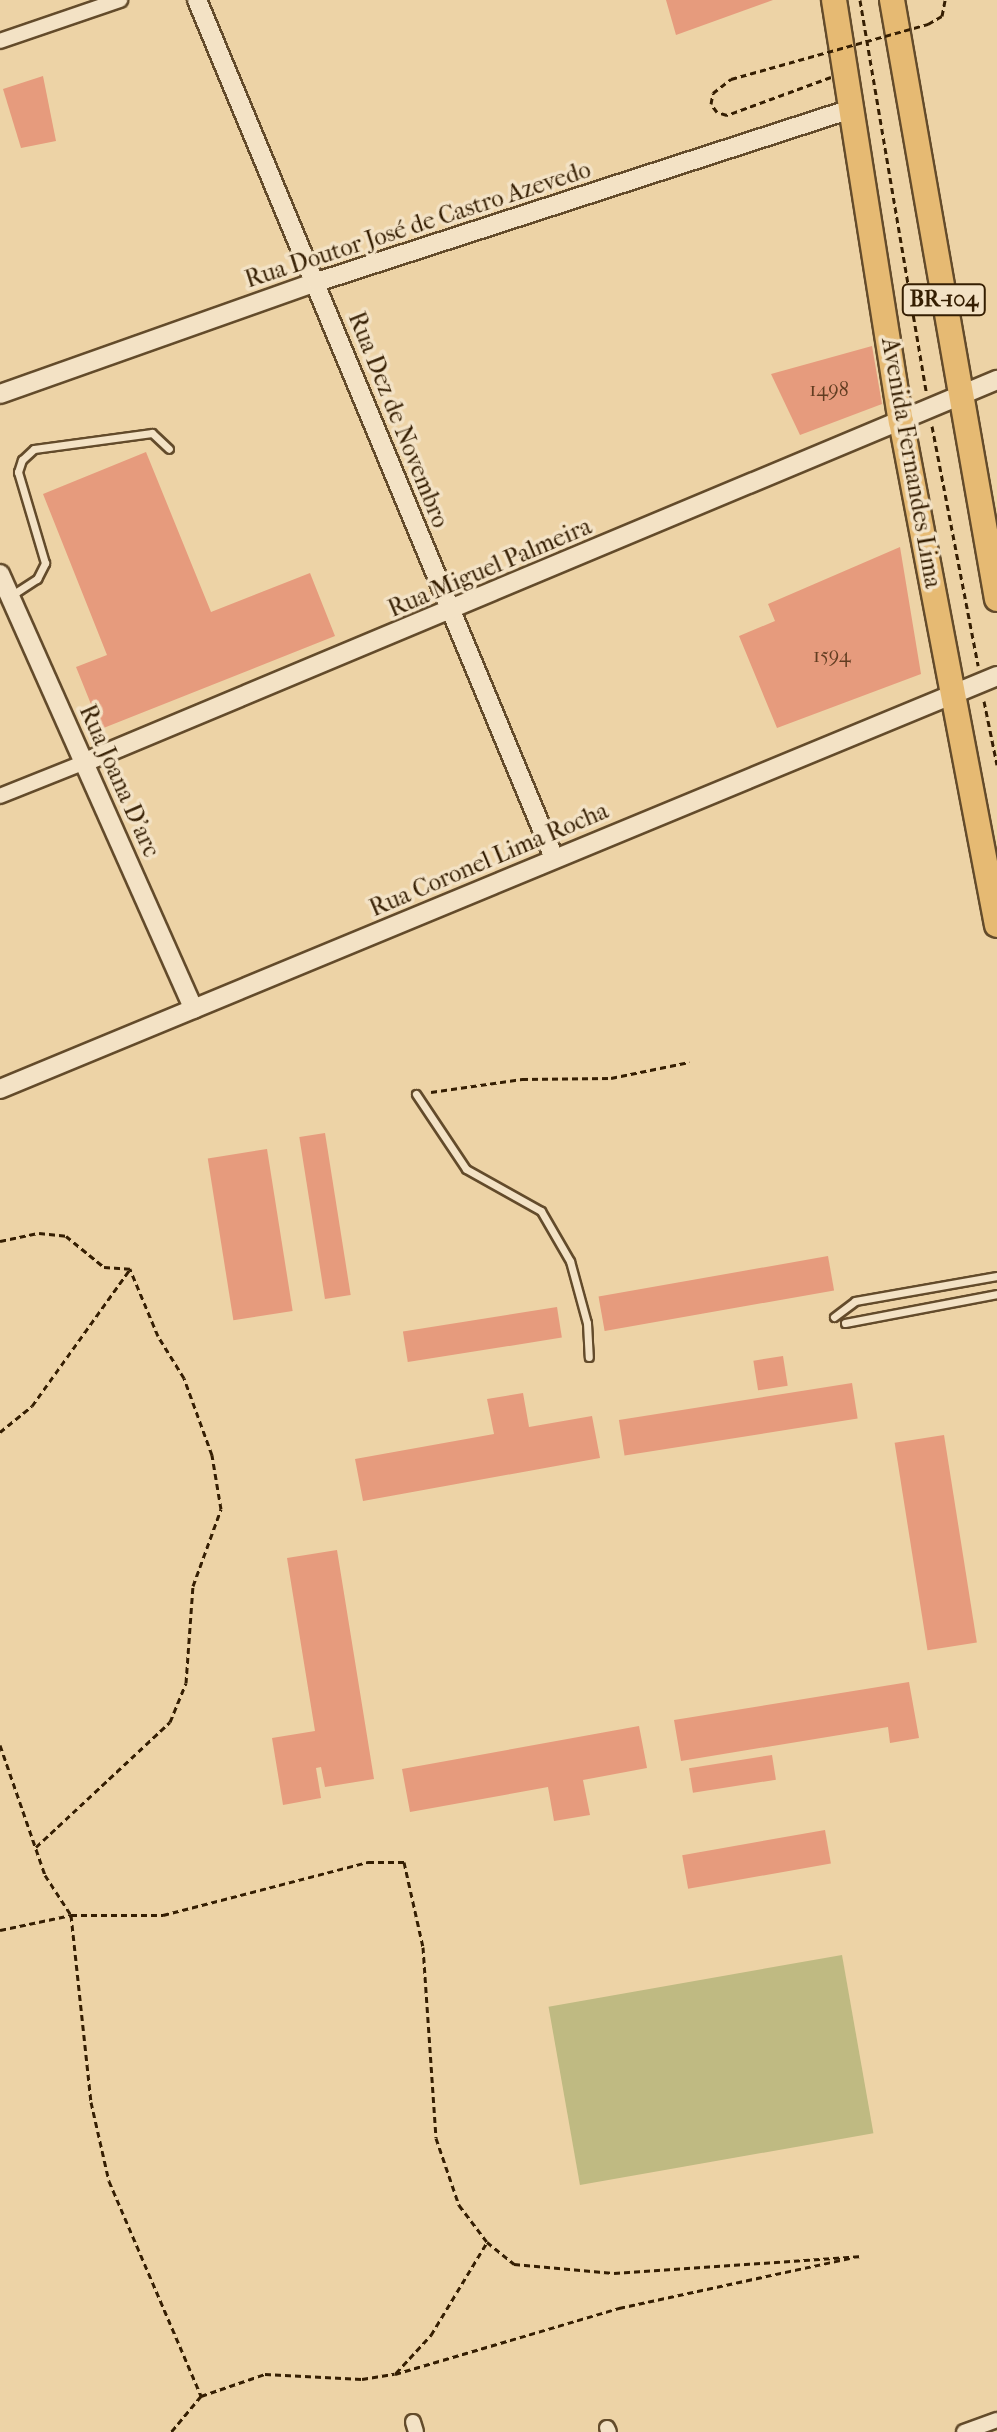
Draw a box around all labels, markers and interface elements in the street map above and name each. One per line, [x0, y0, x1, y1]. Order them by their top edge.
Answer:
street label: Rua Doutor José de Castro Azevedo [242, 155, 594, 295]
road number: BR-104 [900, 282, 988, 318]
street label: Rua Dez de Novembro [342, 308, 454, 532]
street label: Avenida Fernandes Lima [875, 336, 947, 590]
house number: 1498 [809, 377, 849, 401]
street label: Rua Miguel Palmeira [384, 512, 596, 624]
house number: 1594 [813, 643, 851, 667]
street label: Rua Joana D'arc [73, 700, 165, 862]
street label: Rua Coronel Lima Rocha [365, 797, 613, 923]

